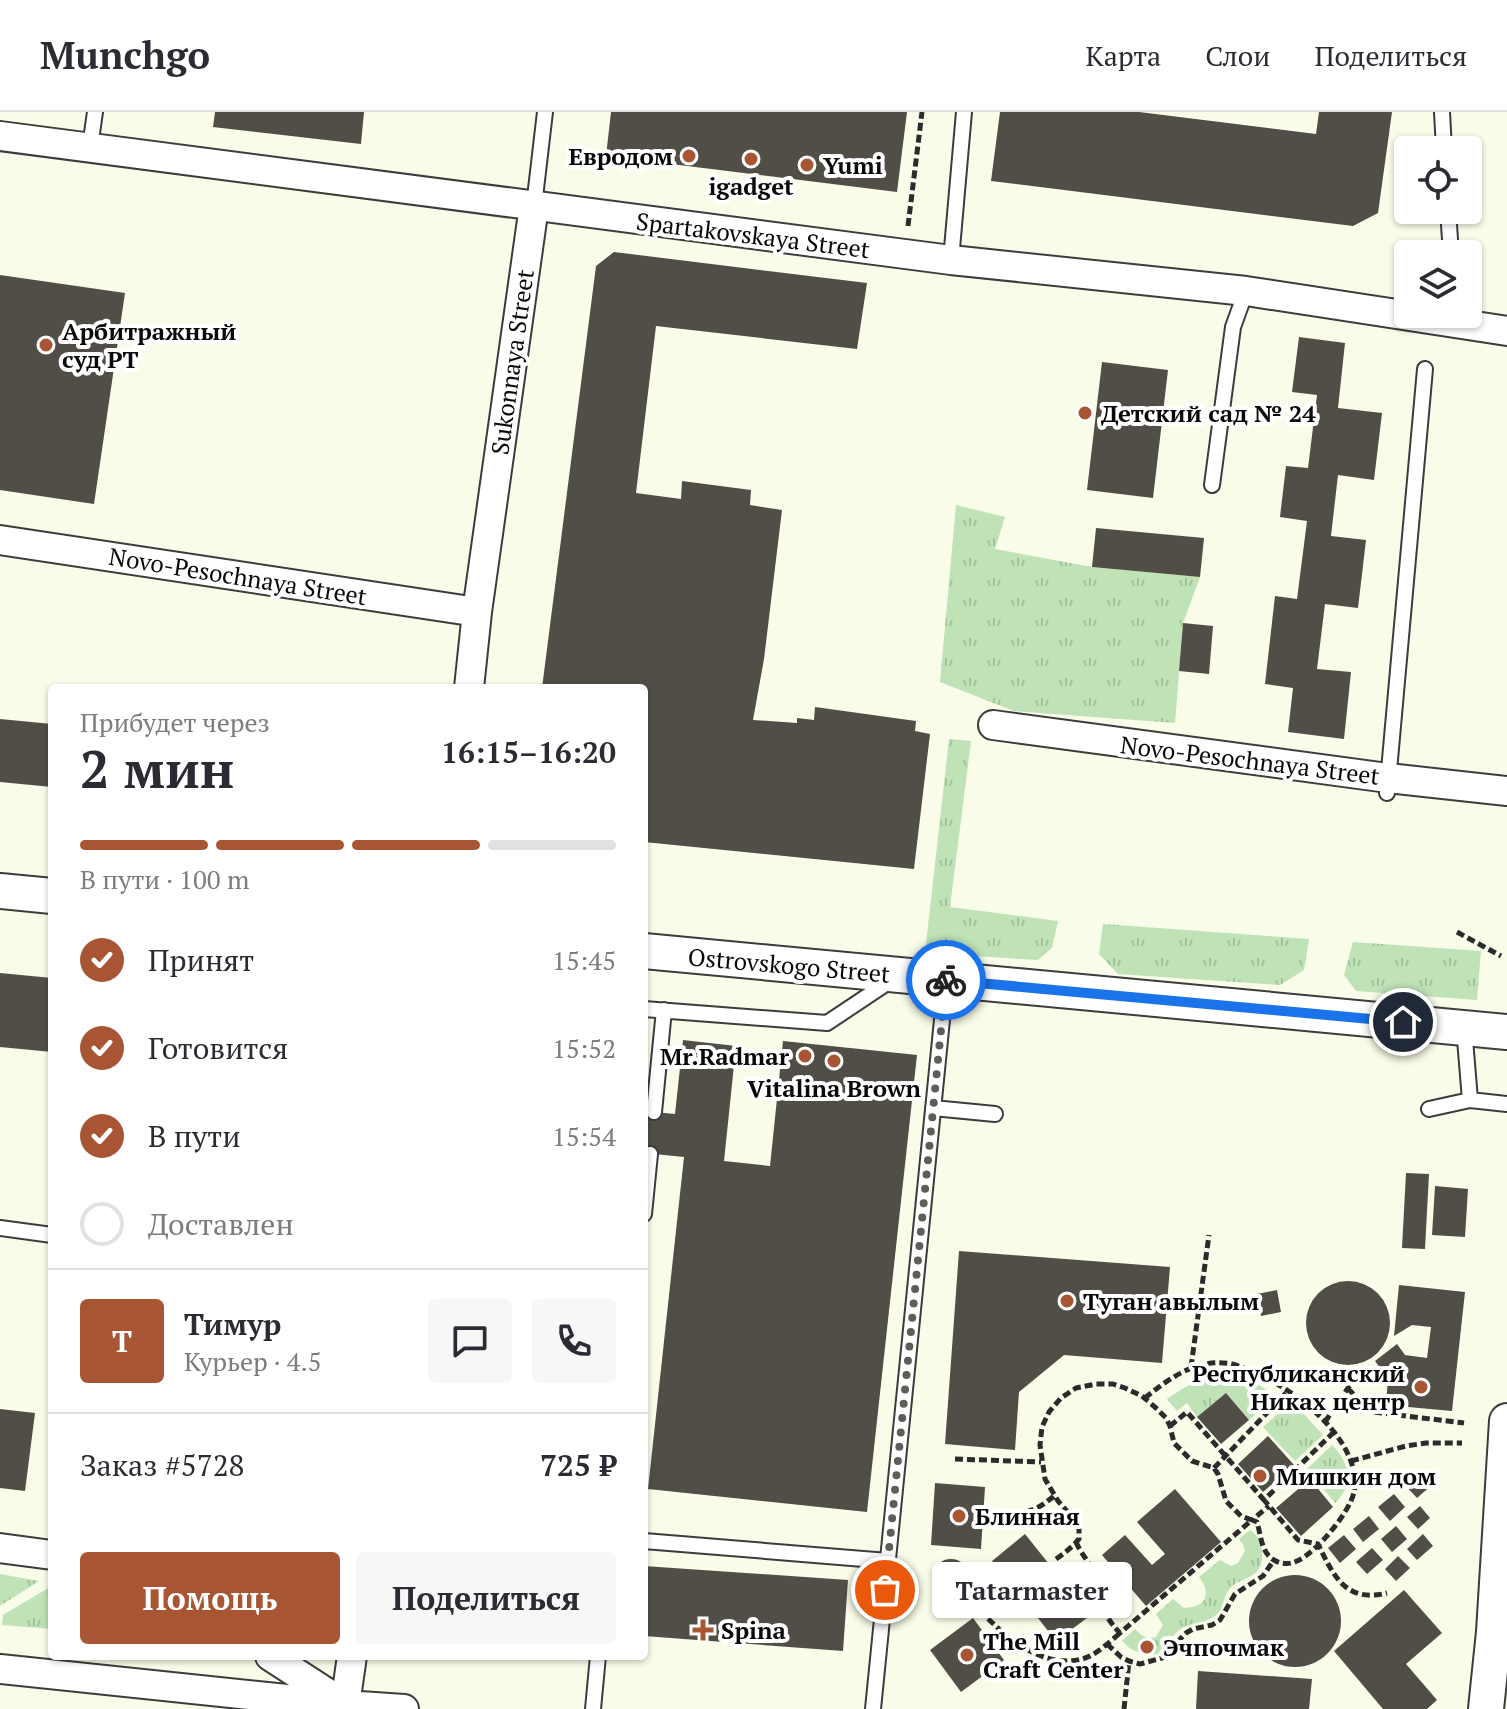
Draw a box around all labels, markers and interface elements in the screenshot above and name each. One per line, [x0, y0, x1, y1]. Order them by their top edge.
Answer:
text: Munchgo [40, 30, 210, 80]
text: Карта [1086, 37, 1161, 74]
text: Слои [1205, 37, 1270, 74]
text: Поделиться [1314, 37, 1467, 74]
map controls [1394, 136, 1482, 328]
button: locate [1394, 136, 1482, 224]
place label: Евродом [568, 140, 673, 172]
marker: Евродом [680, 147, 698, 165]
place label: Yumi [823, 149, 883, 181]
marker: igadget [742, 150, 760, 168]
marker: Yumi [798, 156, 816, 174]
place label: igadget [708, 170, 794, 202]
street label: Spartakovskaya Street [634, 205, 872, 265]
button: layers [1394, 240, 1482, 328]
street label: Sukonnaya Street [483, 267, 541, 457]
place label: Арбитражный суд РТ [62, 315, 236, 375]
marker: Арбитражный суд РТ [37, 336, 55, 354]
place label: Детский сад № 24 [1101, 397, 1316, 429]
marker: Детский сад № 24 [1076, 404, 1094, 422]
street label: Novo-Pesochnaya Street [107, 540, 369, 612]
text: Прибудет через [80, 705, 270, 739]
street label: Novo-Pesochnaya Street [1119, 728, 1381, 792]
text: 16:15–16:20 [441, 732, 616, 772]
text: 2 мин [80, 734, 234, 803]
text: В пути · 100 m [80, 862, 249, 896]
icon: check [80, 938, 124, 982]
text: Принят [148, 940, 254, 980]
street label: Ostrovskogo Street [687, 940, 891, 990]
courier [906, 940, 986, 1020]
text: 15:45 [552, 943, 616, 977]
icon: bike [924, 958, 968, 1002]
pin [1369, 988, 1437, 1056]
icon: home [1381, 1000, 1425, 1044]
icon: check [80, 1026, 124, 1070]
text: Готовится [148, 1028, 288, 1068]
text: 15:52 [552, 1031, 616, 1065]
place label: Mr.Radmar [660, 1040, 790, 1072]
marker: Mr.Radmar [796, 1047, 814, 1065]
marker: Vitalina Brown [825, 1052, 843, 1070]
place label: Vitalina Brown [747, 1072, 922, 1104]
icon: check [80, 1114, 124, 1158]
text: В пути [148, 1116, 241, 1156]
text: 15:54 [552, 1119, 616, 1153]
text: Доставлен [148, 1204, 294, 1244]
place label: Туган авылым [1083, 1285, 1259, 1317]
marker: Туган авылым [1058, 1292, 1076, 1310]
button: chat [428, 1299, 512, 1383]
button: phone [532, 1299, 616, 1383]
text: Тимур [184, 1304, 281, 1344]
text: Т [112, 1321, 132, 1361]
text: Курьер · 4.5 [184, 1344, 322, 1378]
place label: Республиканский Никах центр [1192, 1357, 1405, 1417]
marker: Республиканский Никах центр [1412, 1378, 1430, 1396]
text: Заказ #5728 [80, 1445, 245, 1485]
text: 725 ₽ [540, 1445, 616, 1485]
place label: Мишкин дом [1276, 1460, 1436, 1492]
marker: Мишкин дом [1251, 1467, 1269, 1485]
place label: Блинная [975, 1500, 1080, 1532]
marker: Блинная [950, 1507, 968, 1525]
button: Помощь [80, 1552, 340, 1644]
button: Поделиться [356, 1552, 616, 1644]
pin [851, 1556, 919, 1624]
callout: Tatarmaster [933, 1562, 1133, 1618]
icon: bag [863, 1568, 907, 1612]
text: Tatarmaster [956, 1573, 1108, 1607]
place label: Spina [721, 1614, 786, 1646]
marker: Spina [692, 1619, 714, 1641]
place label: The Mill Craft Center [983, 1625, 1124, 1685]
place label: Эчпочмак [1163, 1631, 1285, 1663]
marker: Эчпочмак [1138, 1638, 1156, 1656]
marker: The Mill Craft Center [958, 1646, 976, 1664]

